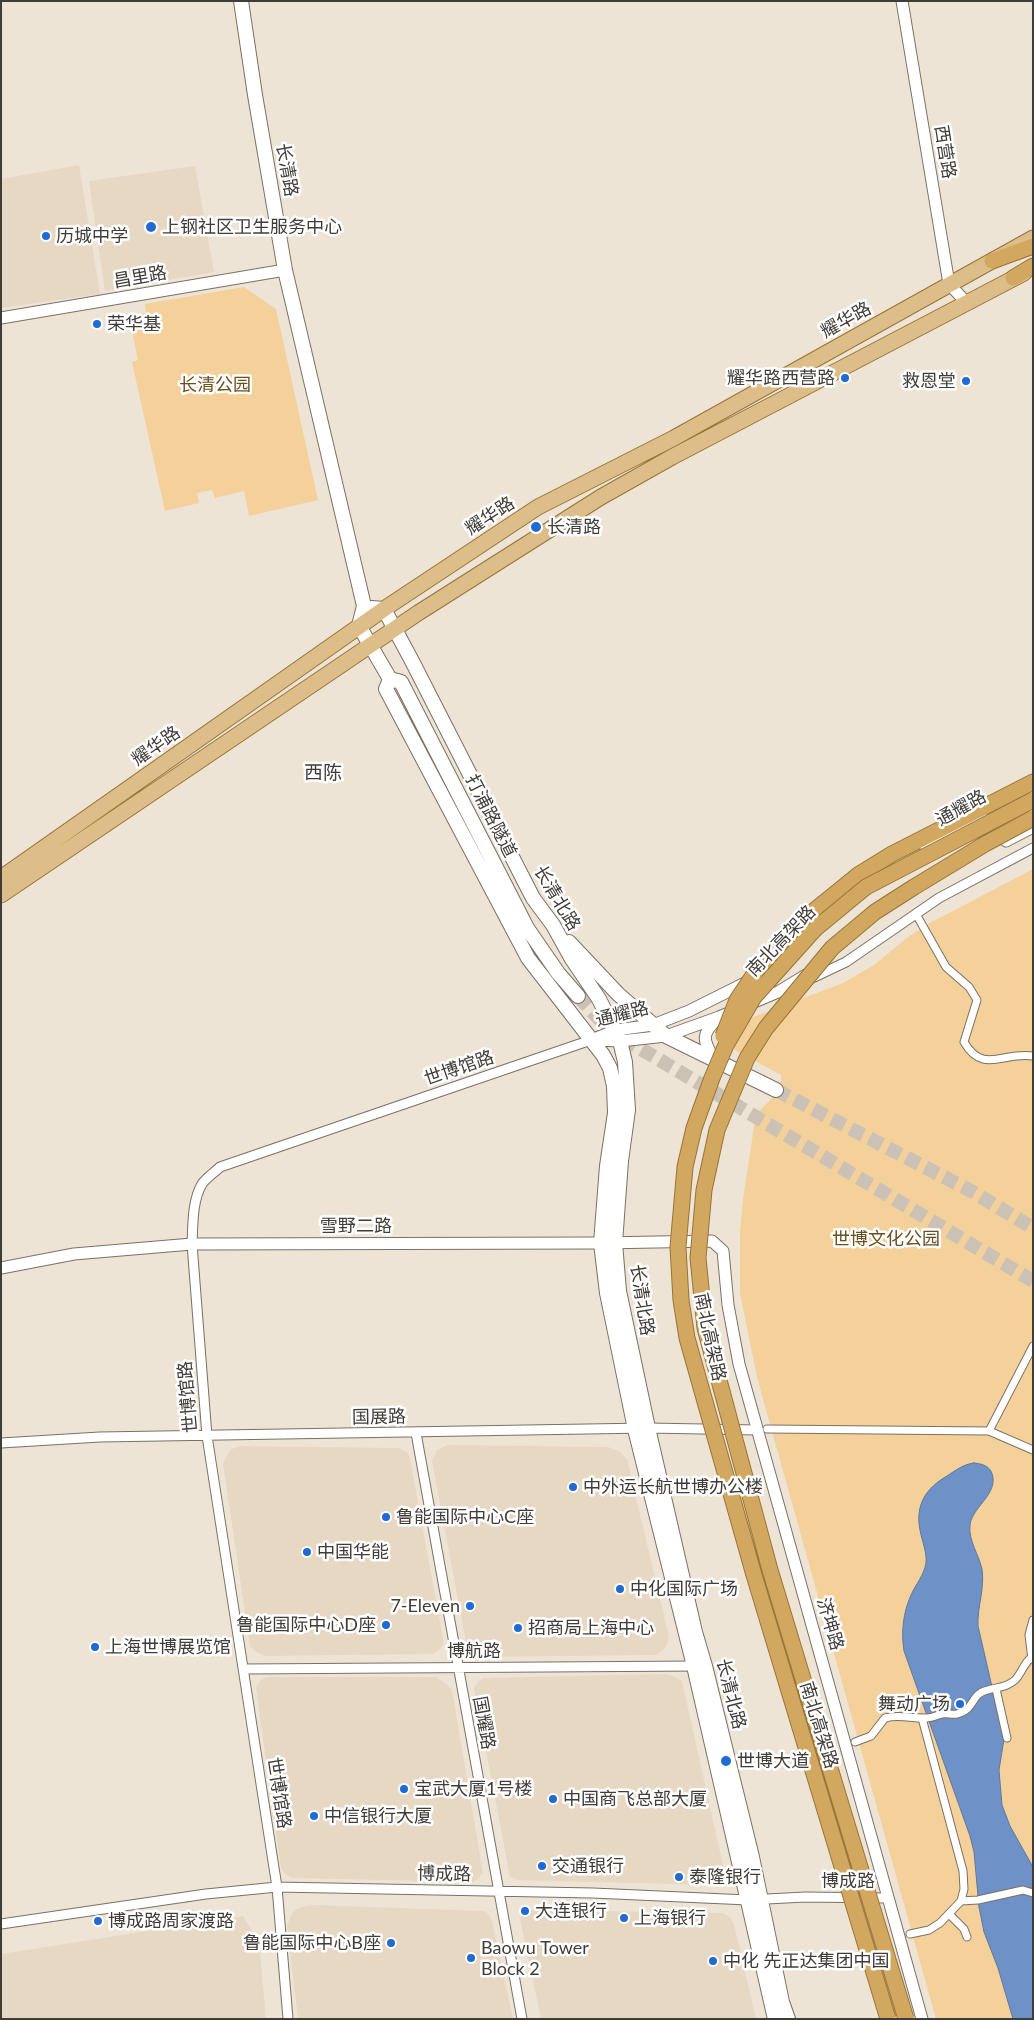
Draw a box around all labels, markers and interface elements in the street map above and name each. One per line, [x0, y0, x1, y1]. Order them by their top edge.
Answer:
street label: 西营路 [930, 124, 960, 180]
street label: 长清路 [272, 142, 302, 198]
place label: 上钢社区卫生服务中心 [162, 216, 342, 238]
marker: 上钢社区卫生服务中心 [144, 220, 158, 234]
place label: 历城中学 [56, 225, 128, 247]
marker: 历城中学 [40, 230, 52, 242]
street label: 昌里路 [112, 262, 168, 292]
street label: 耀华路 [817, 297, 875, 343]
place label: 荣华基 [107, 313, 161, 335]
marker: 荣华基 [91, 318, 103, 330]
place label: 耀华路西营路 [727, 367, 835, 389]
place label: 救恩堂 [902, 370, 956, 392]
marker: 耀华路西营路 [839, 372, 851, 384]
park label: 长清公园 [179, 374, 251, 396]
marker: 救恩堂 [960, 375, 972, 387]
street label: 耀华路 [461, 492, 519, 540]
place label: 长清路 [547, 516, 601, 538]
marker: 长清路 [529, 520, 543, 534]
street label: 耀华路 [128, 722, 184, 770]
district label: 西陈 [304, 762, 342, 784]
street label: 打浦路隧道 [461, 771, 521, 861]
street label: 通耀路 [932, 785, 990, 831]
street label: 长清北路 [529, 862, 585, 934]
street label: 南北高架路 [742, 901, 820, 981]
street label: 通耀路 [593, 997, 651, 1031]
street label: 世博馆路 [421, 1046, 497, 1090]
street label: 雪野二路 [320, 1215, 392, 1237]
park label: 世博文化公园 [832, 1228, 940, 1250]
street label: 长清北路 [626, 1263, 658, 1337]
street label: 南北高架路 [690, 1291, 730, 1383]
street label: 世博馆路 [174, 1360, 202, 1434]
street label: 国展路 [352, 1406, 406, 1428]
place label: 中外运长航世博办公楼 [583, 1476, 763, 1498]
marker: 中外运长航世博办公楼 [567, 1481, 579, 1493]
place label: 鲁能国际中心C座 [396, 1506, 534, 1528]
marker: 鲁能国际中心C座 [380, 1511, 392, 1523]
place label: 中国华能 [317, 1541, 389, 1563]
marker: 中国华能 [301, 1546, 313, 1558]
place label: 中化国际广场 [630, 1578, 738, 1600]
marker: 中化国际广场 [614, 1583, 626, 1595]
place label: 7-Eleven [390, 1595, 460, 1617]
street label: 济坤路 [812, 1595, 848, 1653]
marker: 7-Eleven [464, 1600, 476, 1612]
place label: 鲁能国际中心D座 [236, 1614, 376, 1636]
place label: 招商局上海中心 [528, 1617, 654, 1639]
marker: 鲁能国际中心D座 [380, 1619, 392, 1631]
marker: 招商局上海中心 [512, 1622, 524, 1634]
place label: 上海世博展览馆 [105, 1636, 231, 1658]
street label: 博航路 [447, 1640, 501, 1662]
marker: 上海世博展览馆 [89, 1641, 101, 1653]
street label: 长清北路 [712, 1656, 750, 1732]
street label: 南北高架路 [796, 1679, 842, 1771]
place label: 舞动广场 [878, 1693, 950, 1715]
street label: 国耀路 [469, 1695, 499, 1751]
marker: 舞动广场 [954, 1698, 966, 1710]
place label: 世博大道 [737, 1750, 809, 1772]
marker: 世博大道 [719, 1754, 733, 1768]
street label: 世博馆路 [263, 1756, 295, 1830]
place label: 宝武大厦1号楼 [414, 1778, 532, 1800]
marker: 宝武大厦1号楼 [398, 1783, 410, 1795]
place label: 中国商飞总部大厦 [563, 1788, 707, 1810]
marker: 中国商飞总部大厦 [547, 1793, 559, 1805]
place label: 中信银行大厦 [324, 1805, 432, 1827]
marker: 中信银行大厦 [308, 1810, 320, 1822]
place label: 交通银行 [552, 1855, 624, 1877]
marker: 交通银行 [536, 1860, 548, 1872]
street label: 博成路 [417, 1863, 471, 1885]
place label: 泰隆银行 [689, 1866, 761, 1888]
street label: 博成路 [821, 1870, 875, 1892]
marker: 泰隆银行 [673, 1871, 685, 1883]
place label: 大连银行 [535, 1900, 607, 1922]
marker: 大连银行 [519, 1905, 531, 1917]
place label: 上海银行 [634, 1907, 706, 1929]
place label: 博成路周家渡路 [108, 1910, 234, 1932]
marker: 上海银行 [618, 1912, 630, 1924]
marker: 博成路周家渡路 [92, 1915, 104, 1927]
place label: 鲁能国际中心B座 [243, 1932, 381, 1954]
marker: 鲁能国际中心B座 [385, 1937, 397, 1949]
place label: Baowu Tower Block 2 [481, 1937, 589, 1980]
place label: 中化 先正达集团中国 [723, 1950, 890, 1972]
marker: Baowu Tower Block 2 [465, 1952, 477, 1964]
marker: 中化 先正达集团中国 [707, 1955, 719, 1967]

